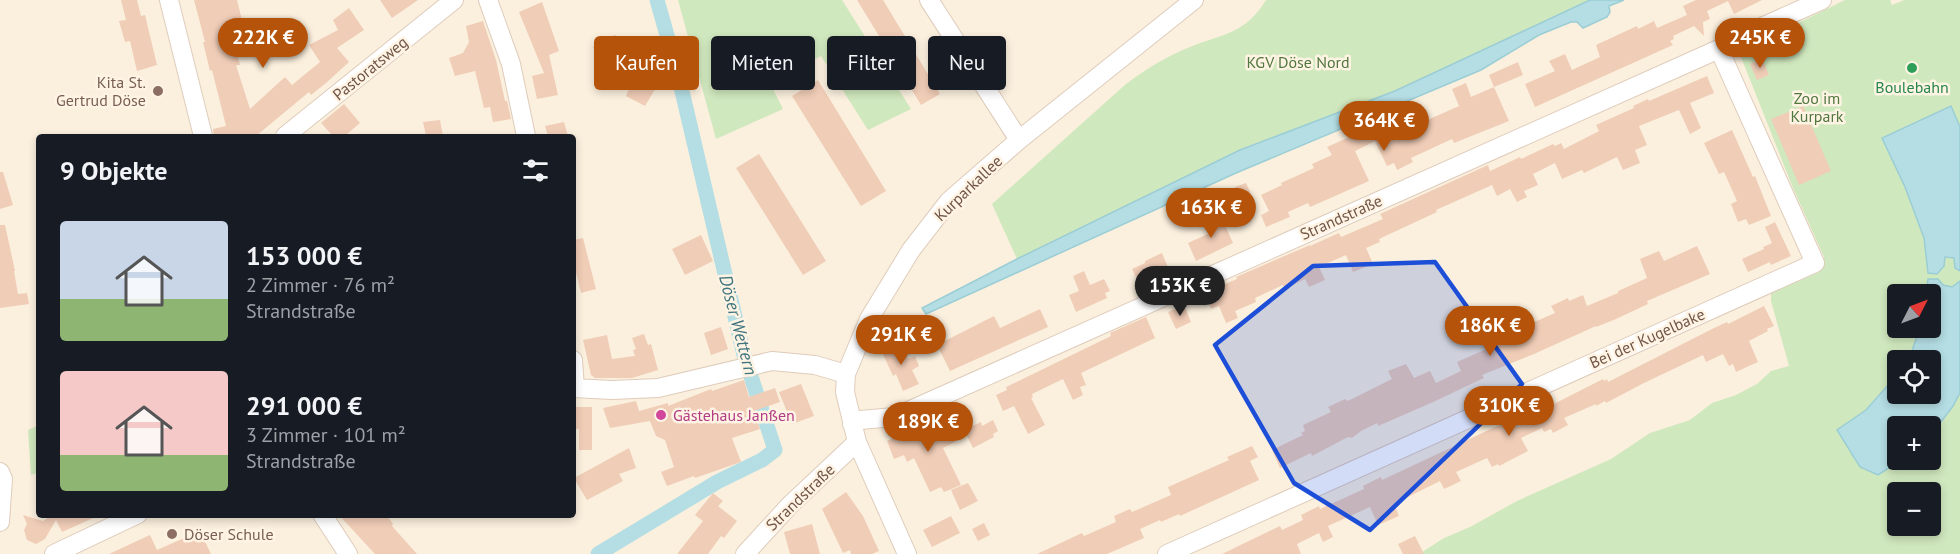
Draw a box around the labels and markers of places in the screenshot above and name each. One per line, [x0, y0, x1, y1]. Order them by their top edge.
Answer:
pin: 222K € [214, 18, 312, 69]
pin: 245K € [1711, 18, 1809, 69]
marker: Boulebahn [1905, 61, 1919, 75]
place label: Kita St. Gertrud Döse [56, 72, 146, 110]
place label: Boulebahn [1875, 77, 1949, 97]
marker: Kita St. Gertrud Döse [151, 84, 165, 98]
pin: 364K € [1335, 101, 1433, 152]
pin: 163K € [1162, 188, 1260, 239]
pin: 153K € [1131, 266, 1229, 317]
pin: 186K € [1441, 306, 1539, 357]
pin: 291K € [852, 315, 950, 366]
pin: 310K € [1460, 386, 1558, 437]
pin: 189K € [879, 402, 977, 453]
place label: Gästehaus Janßen [673, 405, 795, 425]
marker: Gästehaus Janßen [654, 408, 668, 422]
place label: Döser Schule [184, 524, 274, 544]
marker: Döser Schule [165, 527, 179, 541]

